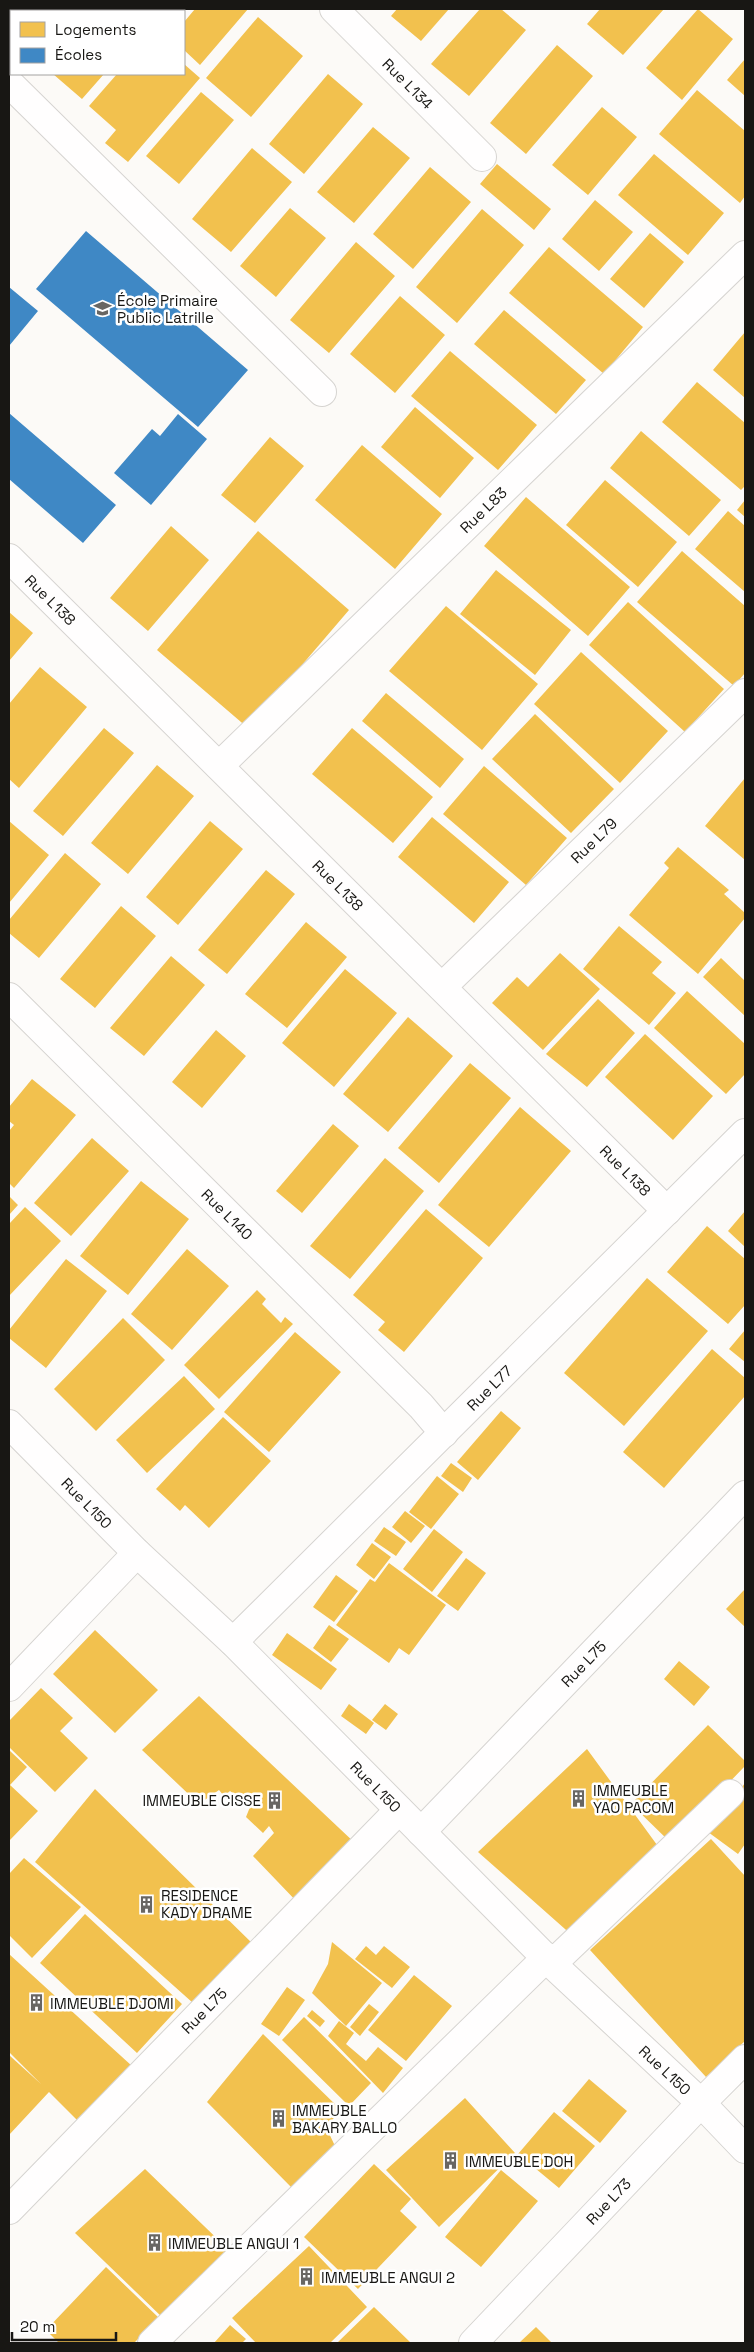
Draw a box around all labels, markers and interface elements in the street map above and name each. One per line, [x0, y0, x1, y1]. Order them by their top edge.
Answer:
legend [10, 10, 185, 75]
text: Logements [55, 20, 137, 39]
text: Écoles [55, 45, 102, 64]
street label: Rue L134 [379, 54, 438, 113]
place label: École Primaire Public Latrille [117, 291, 218, 327]
school or university icon: École Primaire Public Latrille [93, 299, 113, 319]
street label: Rue L83 [456, 483, 510, 537]
street label: Rue L138 [21, 570, 80, 629]
street label: Rue L79 [566, 813, 621, 867]
street label: Rue L138 [309, 855, 368, 914]
street label: Rue L138 [596, 1141, 655, 1200]
street label: Rue L140 [198, 1184, 257, 1244]
street label: Rue L77 [462, 1361, 516, 1414]
street label: Rue L150 [58, 1473, 117, 1532]
street label: Rue L75 [557, 1636, 610, 1690]
street label: Rue L150 [347, 1757, 406, 1816]
place label: IMMEUBLE YAO PACOM [593, 1781, 674, 1817]
building icon: IMMEUBLE YAO PACOM [569, 1789, 589, 1809]
building icon: IMMEUBLE CISSE [265, 1790, 285, 1810]
place label: IMMEUBLE CISSE [142, 1791, 261, 1810]
place label: RESIDENCE KADY DRAME [161, 1886, 252, 1922]
building icon: RESIDENCE KADY DRAME [137, 1894, 157, 1914]
street label: Rue L75 [177, 1983, 230, 2037]
building icon: IMMEUBLE DJOMI [26, 1993, 46, 2013]
place label: IMMEUBLE DJOMI [50, 1994, 174, 2013]
street label: Rue L150 [635, 2041, 695, 2099]
place label: IMMEUBLE BAKARY BALLO [292, 2101, 397, 2137]
building icon: IMMEUBLE BAKARY BALLO [268, 2109, 288, 2129]
building icon: IMMEUBLE DOH [441, 2151, 461, 2171]
place label: IMMEUBLE DOH [465, 2152, 573, 2171]
street label: Rue L73 [581, 2174, 635, 2228]
building icon: IMMEUBLE ANGUI 1 [144, 2233, 164, 2253]
place label: IMMEUBLE ANGUI 1 [168, 2234, 299, 2253]
building icon: IMMEUBLE ANGUI 2 [297, 2267, 317, 2287]
place label: IMMEUBLE ANGUI 2 [321, 2268, 455, 2287]
scale bar [12, 2310, 116, 2342]
text: 20 m [20, 2317, 55, 2336]

